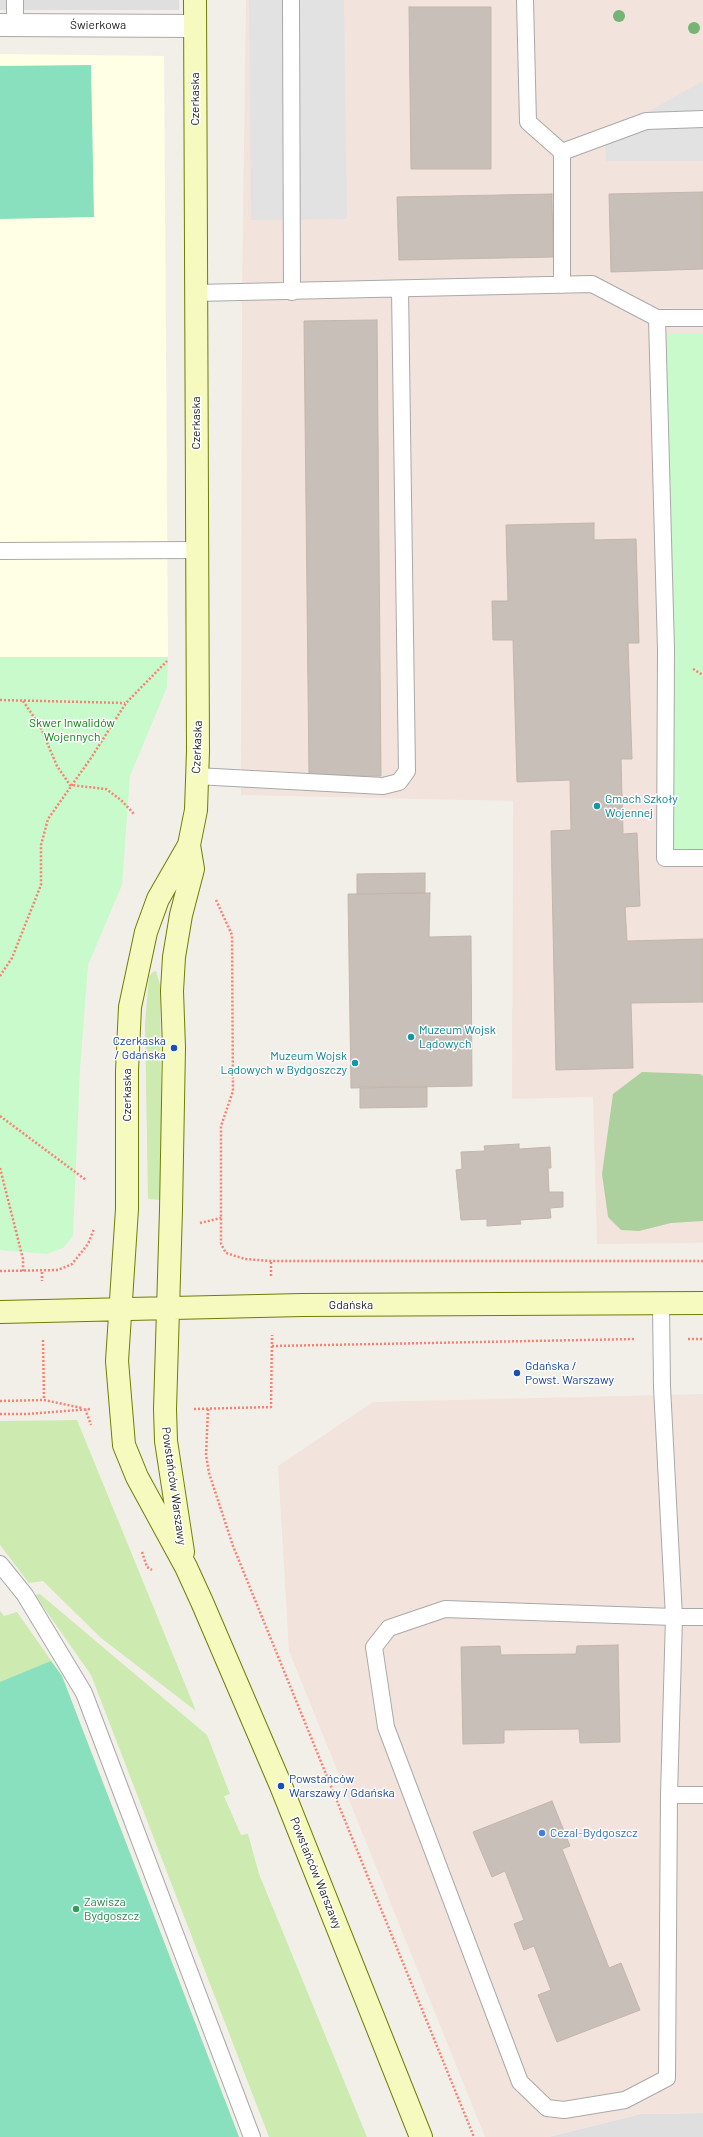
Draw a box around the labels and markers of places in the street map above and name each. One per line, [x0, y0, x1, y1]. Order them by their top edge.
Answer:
place label: Gmach Szkoły Wojennej [605, 792, 678, 820]
marker: Gmach Szkoły Wojennej [592, 801, 602, 811]
place label: Muzeum Wojsk Lądowych [419, 1023, 496, 1051]
marker: Muzeum Wojsk Lądowych [406, 1032, 416, 1042]
place label: Czerkaska / Gdańska [113, 1034, 166, 1062]
marker: Czerkaska / Gdańska [169, 1043, 179, 1053]
place label: Muzeum Wojsk Lądowych w Bydgoszczy [221, 1049, 347, 1077]
marker: Muzeum Wojsk Lądowych w Bydgoszczy [350, 1058, 360, 1068]
place label: Gdańska / Powst. Warszawy [525, 1359, 614, 1387]
marker: Gdańska / Powst. Warszawy [512, 1368, 522, 1378]
place label: Powstańców Warszawy / Gdańska [289, 1772, 395, 1800]
marker: Powstańców Warszawy / Gdańska [276, 1781, 286, 1791]
place label: Cezal-Bydgoszcz [550, 1826, 638, 1840]
marker: Cezal-Bydgoszcz [537, 1828, 547, 1838]
place label: Zawisza Bydgoszcz [84, 1895, 139, 1923]
marker: Zawisza Bydgoszcz [71, 1904, 81, 1914]

